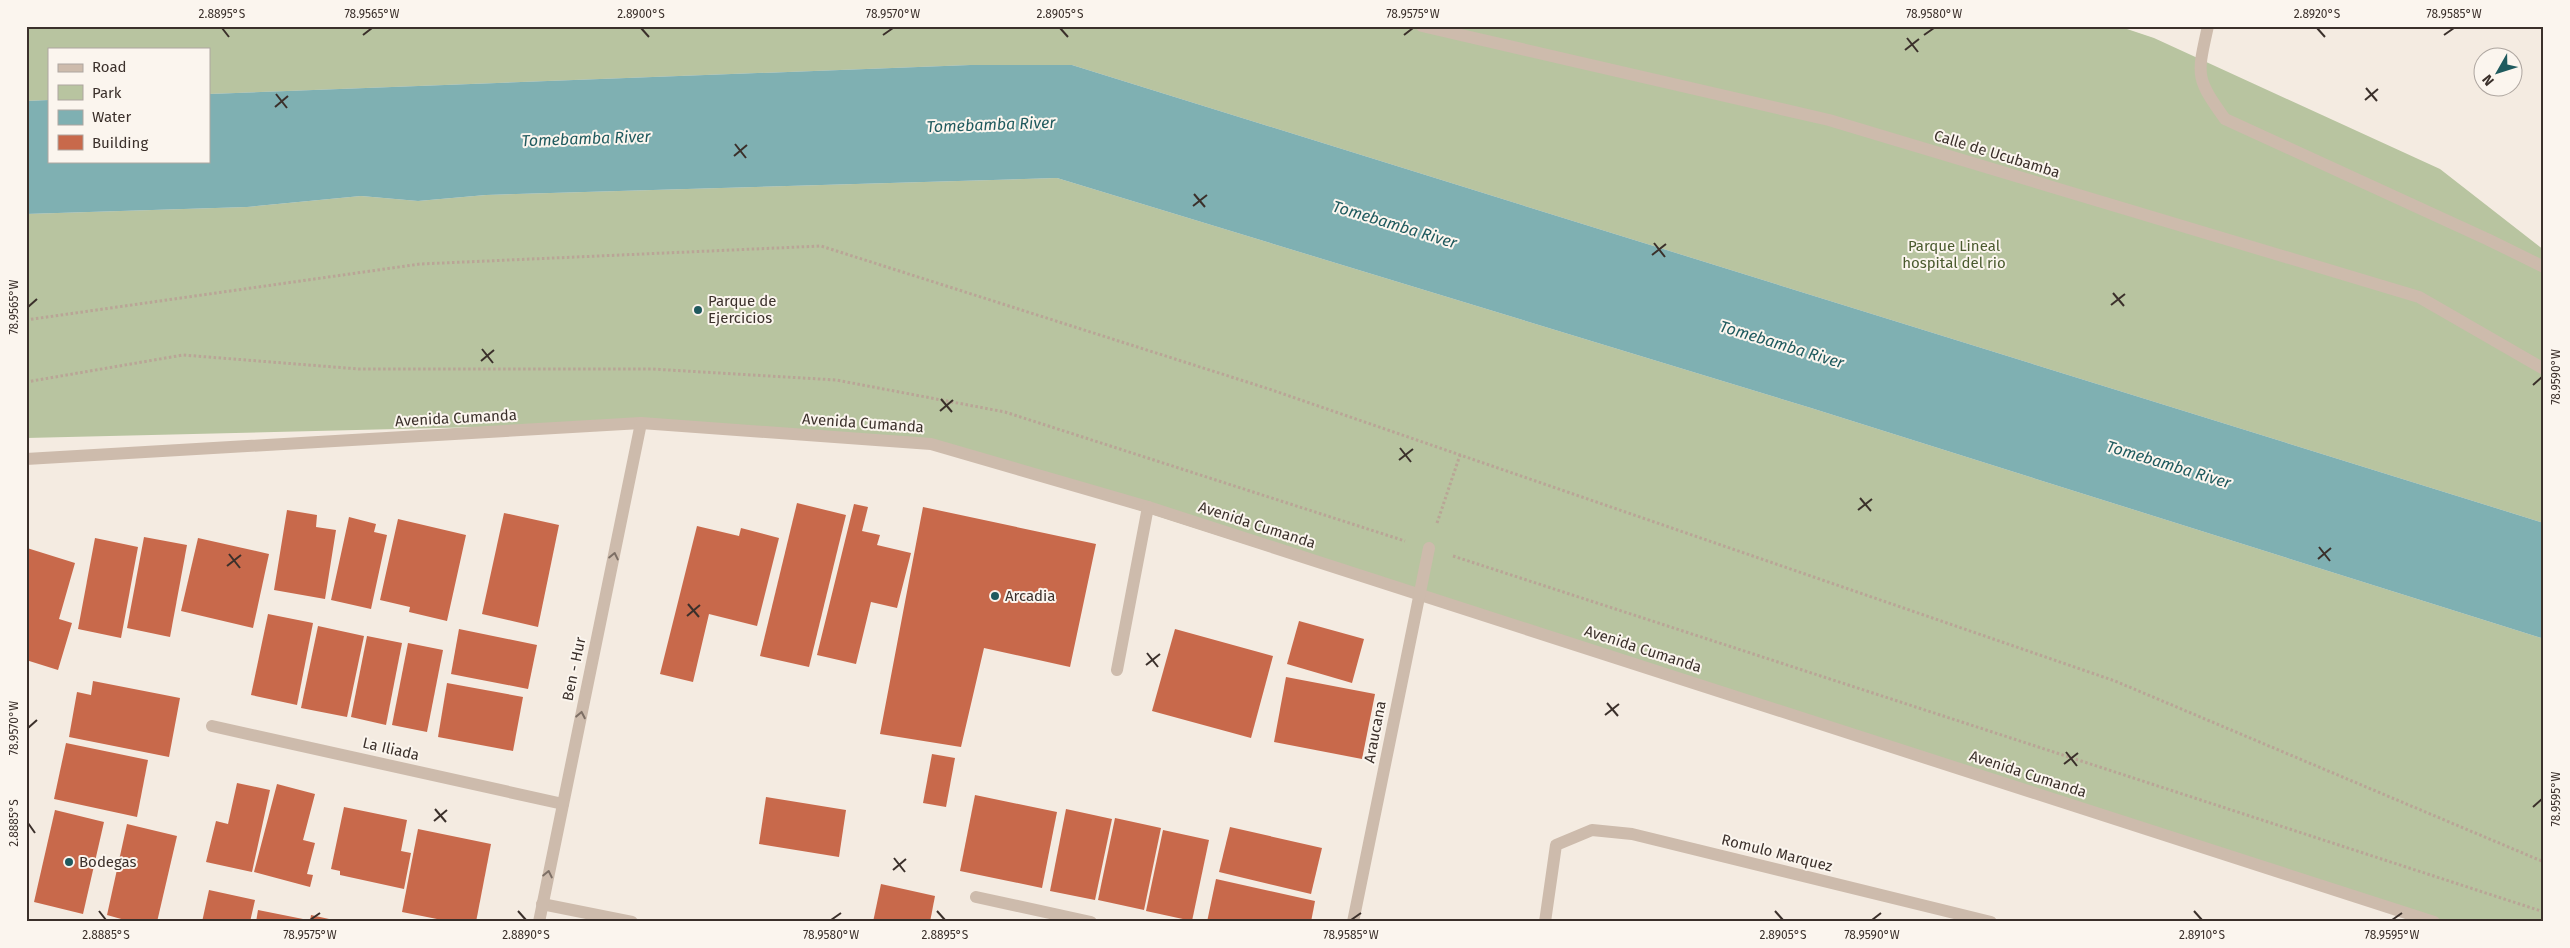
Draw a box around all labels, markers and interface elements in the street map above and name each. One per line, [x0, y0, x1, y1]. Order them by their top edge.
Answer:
text: 2.8895°S [199, 7, 246, 21]
text: 78.9565°W [344, 7, 400, 21]
text: 2.8900°S [617, 7, 665, 21]
text: 78.9570°W [866, 7, 920, 21]
text: 2.8905°S [1037, 7, 1084, 21]
text: 78.9575°W [1386, 7, 1440, 21]
text: 78.9580°W [1906, 7, 1962, 21]
text: 2.8920°S [2294, 7, 2341, 21]
text: 78.9585°W [2426, 7, 2482, 21]
legend [48, 48, 210, 162]
north arrow [2472, 48, 2522, 98]
text: Road [92, 58, 127, 76]
text: N [2479, 71, 2498, 89]
text: Park [92, 84, 122, 102]
text: Water [92, 108, 131, 126]
water label: Tomebamba River [926, 113, 1057, 136]
street label: Calle de Ucubamba [1932, 126, 2062, 182]
water label: Tomebamba River [521, 127, 652, 150]
text: Building [92, 134, 148, 152]
water label: Tomebamba River [1330, 197, 1460, 253]
park label: Parque Lineal hospital del rio [1902, 237, 2006, 272]
text: 78.9565°W [7, 279, 21, 335]
place label: Parque de Ejercicios [708, 292, 776, 327]
marker: Parque de Ejercicios [692, 304, 704, 316]
water label: Tomebamba River [1717, 317, 1847, 373]
text: 78.9590°W [2549, 349, 2563, 405]
street label: Avenida Cumanda [395, 406, 517, 430]
street label: Avenida Cumanda [802, 410, 924, 436]
water label: Tomebamba River [2104, 437, 2234, 493]
street label: Avenida Cumanda [1196, 498, 1318, 552]
one-way arrow [608, 551, 619, 560]
place label: Arcadia [1005, 587, 1055, 605]
marker: Arcadia [989, 590, 1001, 602]
street label: Avenida Cumanda [1582, 622, 1704, 676]
street label: Ben - Hur [558, 635, 590, 703]
street label: Araucana [1360, 699, 1390, 765]
text: 78.9570°W [7, 701, 21, 755]
one-way arrow [575, 710, 586, 719]
street label: La Iliada [361, 734, 421, 764]
street label: Avenida Cumanda [1967, 747, 2089, 801]
text: 78.9595°W [2549, 772, 2563, 826]
text: 2.8885°S [7, 799, 21, 847]
street label: Romulo Marquez [1720, 831, 1835, 876]
place label: Bodegas [79, 853, 137, 871]
marker: Bodegas [63, 856, 75, 868]
one-way arrow [543, 870, 553, 878]
text: 2.8885°S [82, 928, 130, 942]
text: 78.9575°W [283, 928, 337, 942]
text: 2.8890°S [502, 928, 550, 942]
text: 78.9580°W [803, 928, 859, 942]
text: 2.8895°S [922, 928, 969, 942]
text: 78.9585°W [1323, 928, 1379, 942]
text: 2.8905°S [1760, 928, 1807, 942]
text: 78.9590°W [1844, 928, 1900, 942]
text: 2.8910°S [2179, 928, 2225, 942]
text: 78.9595°W [2365, 928, 2419, 942]

